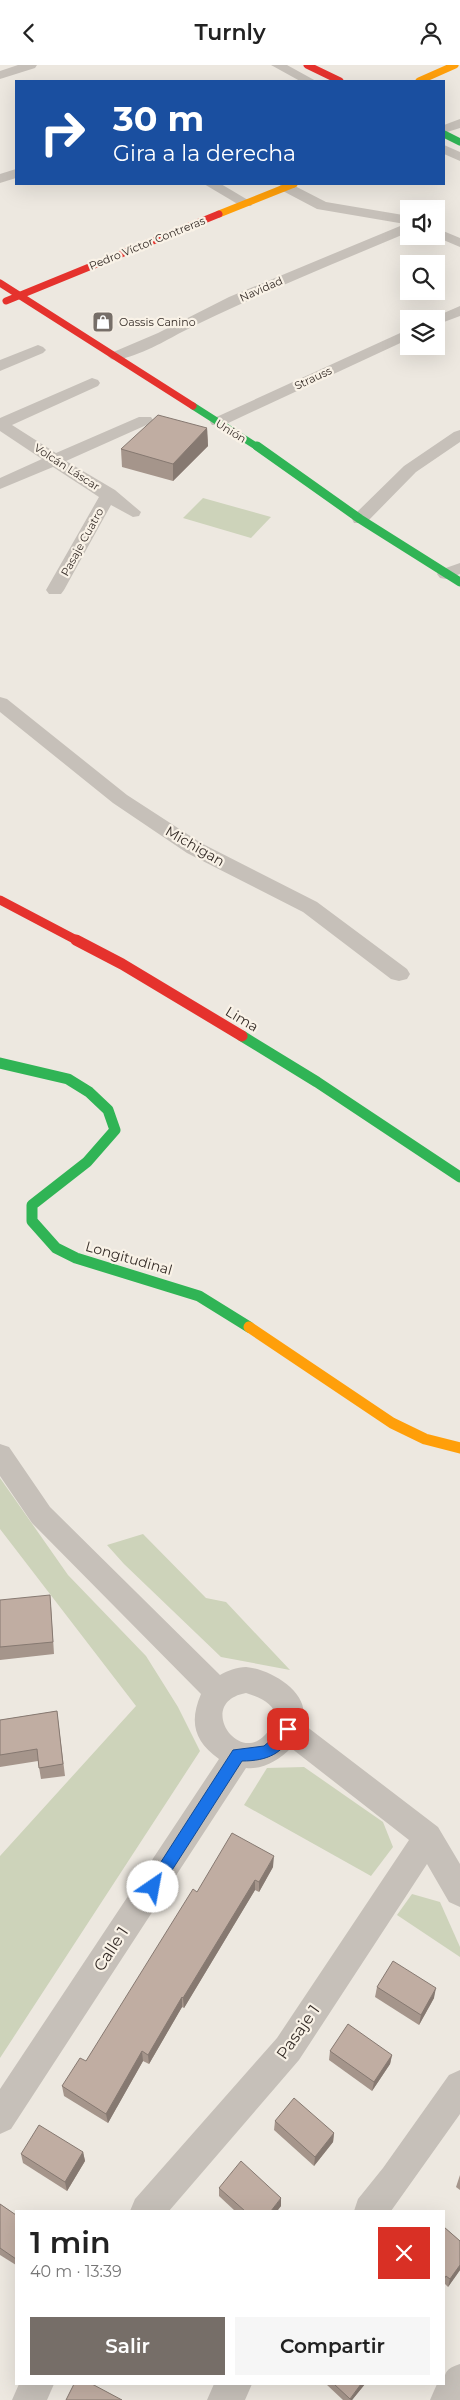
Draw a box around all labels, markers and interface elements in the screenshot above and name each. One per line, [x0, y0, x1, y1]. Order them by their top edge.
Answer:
icon: back [15, 19, 43, 47]
text: Turnly [194, 19, 266, 46]
icon: person [417, 19, 445, 47]
text: 30 m [113, 97, 204, 140]
icon: right [30, 100, 95, 165]
text: Gira a la derecha [113, 140, 296, 167]
map controls [400, 200, 445, 355]
button: sound [400, 200, 445, 245]
street label: Pedro Víctor Contreras [87, 213, 208, 273]
button: search [400, 255, 445, 300]
street label: Navidad [237, 273, 285, 305]
shop icon: Oassis Canino [91, 310, 115, 334]
button: layers [400, 310, 445, 355]
place label: Oassis Canino [119, 315, 196, 329]
street label: Strauss [292, 363, 335, 393]
street label: Unión [213, 416, 249, 446]
street label: Volcán Láscar [32, 441, 102, 493]
street label: Pasaje Cuatro [58, 505, 107, 579]
street label: Michigan [162, 822, 228, 870]
street label: Lima [222, 1002, 262, 1036]
street label: Longitudinal [84, 1237, 174, 1279]
pin [267, 1708, 309, 1750]
icon: arrive [274, 1715, 302, 1743]
position arrow [126, 1860, 178, 1912]
street label: Calle 1 [90, 1923, 132, 1975]
street label: Pasaje 1 [272, 2001, 324, 2063]
text: 1 min [30, 2224, 111, 2261]
button: close [378, 2227, 430, 2279]
text: 40 m · 13:39 [30, 2262, 122, 2281]
button: Salir [30, 2317, 225, 2375]
button: Compartir [235, 2317, 430, 2375]

